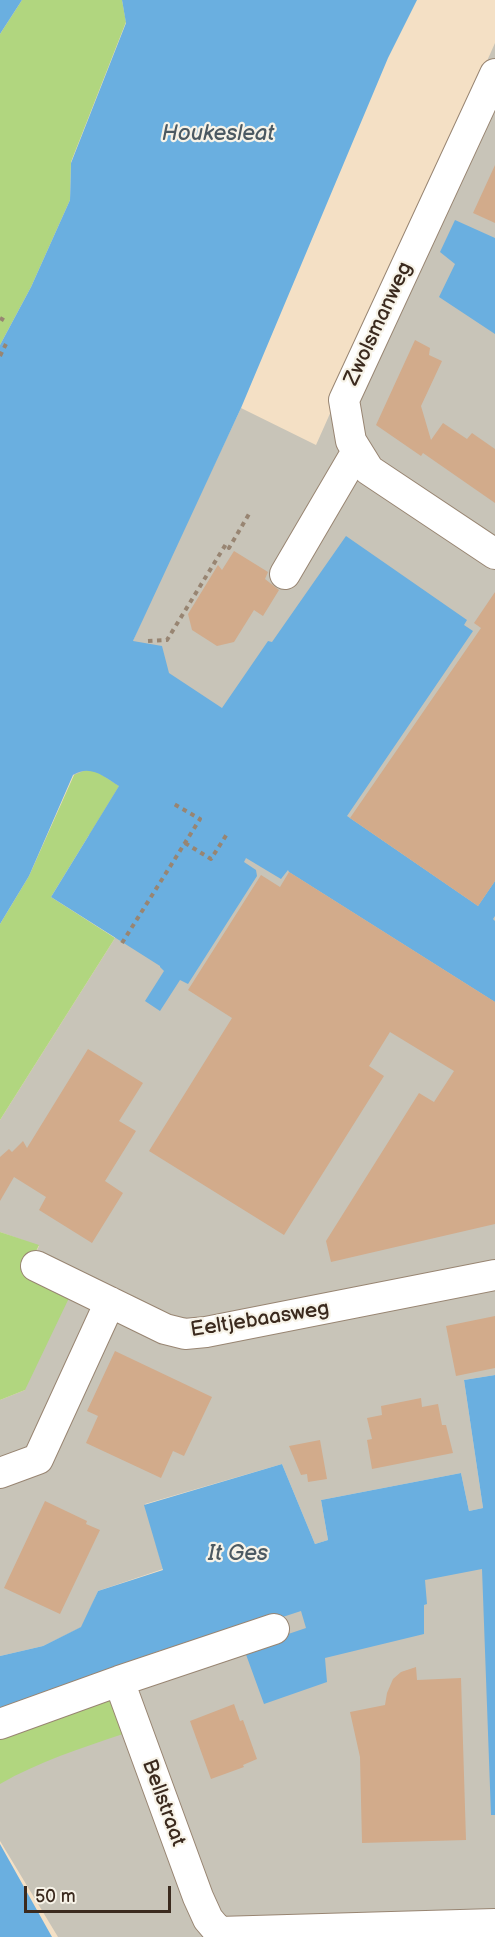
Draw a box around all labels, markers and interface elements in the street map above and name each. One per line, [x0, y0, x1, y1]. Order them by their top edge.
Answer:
water label: Houkesleat [162, 121, 274, 147]
street label: Zwolsmanweg [339, 258, 419, 390]
street label: Eeltjebaasweg [189, 1297, 331, 1343]
water label: It Ges [208, 1541, 268, 1567]
street label: Bellstraat [136, 1756, 190, 1850]
scale bar [27, 1874, 174, 1912]
text: 50 m [35, 1886, 76, 1907]

